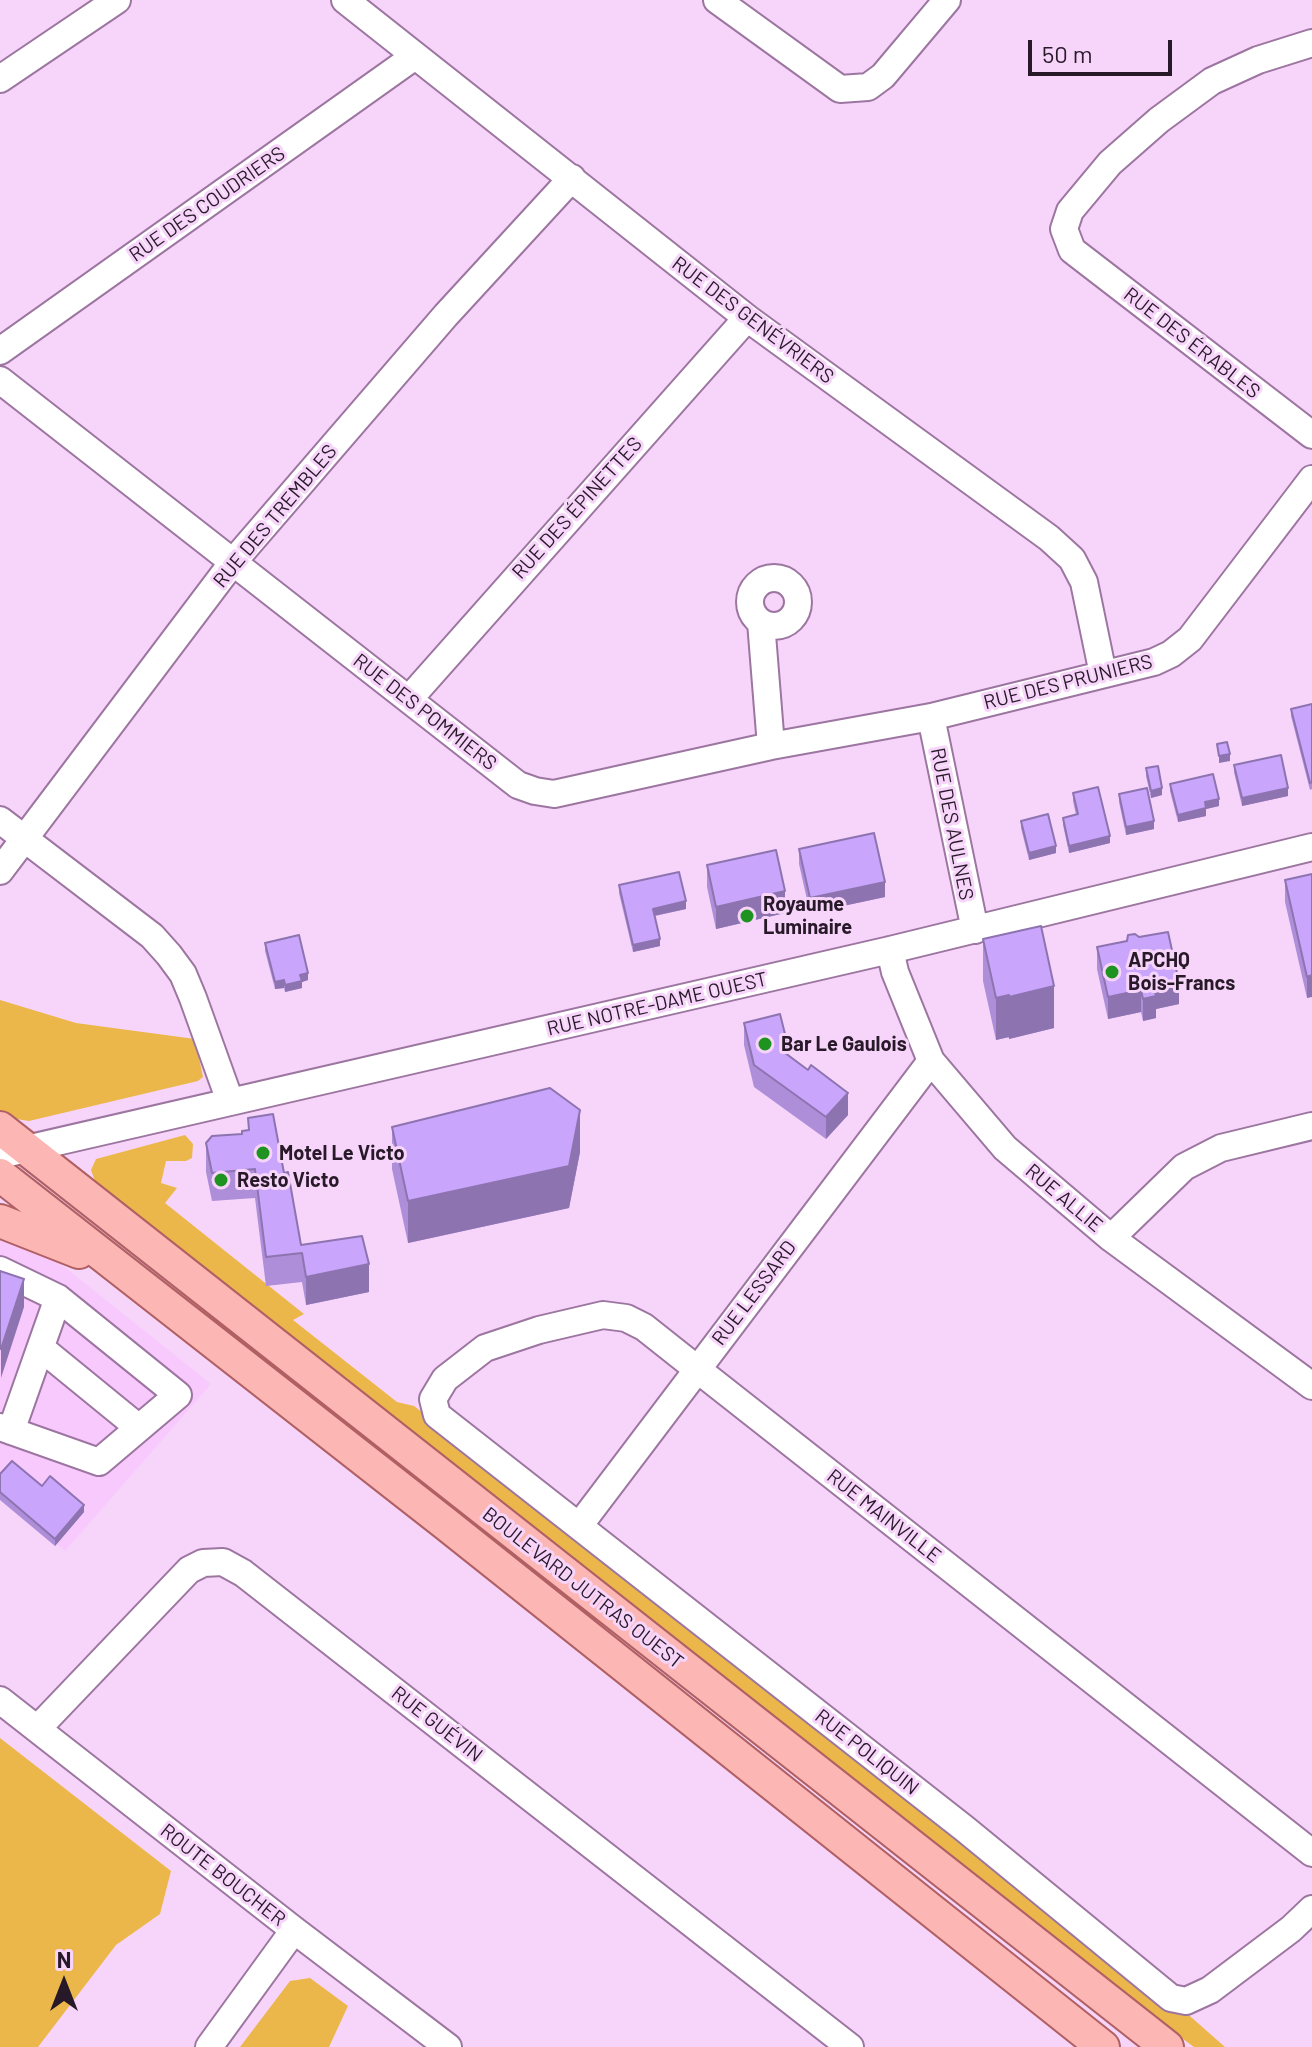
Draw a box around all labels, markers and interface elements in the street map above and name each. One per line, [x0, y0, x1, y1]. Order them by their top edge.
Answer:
scale bar [1032, 24, 1176, 74]
text: 50 m [1042, 39, 1093, 68]
street label: RUE DES COUDRIERS [124, 141, 290, 267]
street label: RUE DES GENÉVRIERS [667, 251, 839, 389]
street label: RUE DES ÉRABLES [1119, 282, 1265, 404]
street label: RUE DES ÉPINETTES [507, 432, 647, 584]
street label: RUE DES TREMBLES [208, 440, 342, 592]
street label: RUE DES POMMIERS [348, 649, 502, 775]
street label: RUE DES PRUNIERS [981, 649, 1155, 715]
street label: RUE DES AULNES [925, 746, 979, 902]
place label: Royaume Luminaire [763, 892, 852, 939]
marker: Royaume Luminaire [738, 907, 756, 925]
place label: APCHQ Bois-Francs [1128, 948, 1235, 995]
marker: APCHQ Bois-Francs [1103, 963, 1121, 981]
street label: RUE NOTRE-DAME OUEST [545, 967, 769, 1041]
place label: Bar Le Gaulois [781, 1032, 907, 1056]
marker: Bar Le Gaulois [756, 1035, 774, 1053]
place label: Motel Le Victo [279, 1141, 405, 1165]
marker: Motel Le Victo [254, 1144, 272, 1162]
street label: RUE ALLIE [1020, 1159, 1108, 1237]
place label: Resto Victo [237, 1168, 339, 1192]
marker: Resto Victo [212, 1171, 230, 1189]
street label: RUE LESSARD [707, 1236, 801, 1350]
street label: RUE MAINVILLE [822, 1464, 946, 1568]
street label: BOULEVARD JUTRAS OUEST [478, 1502, 688, 1674]
street label: RUE GUÉVIN [387, 1681, 487, 1767]
street label: RUE POLIQUIN [810, 1704, 924, 1800]
street label: ROUTE BOUCHER [156, 1819, 290, 1931]
north arrow [24, 1943, 104, 2023]
text: N [57, 1946, 71, 1972]

